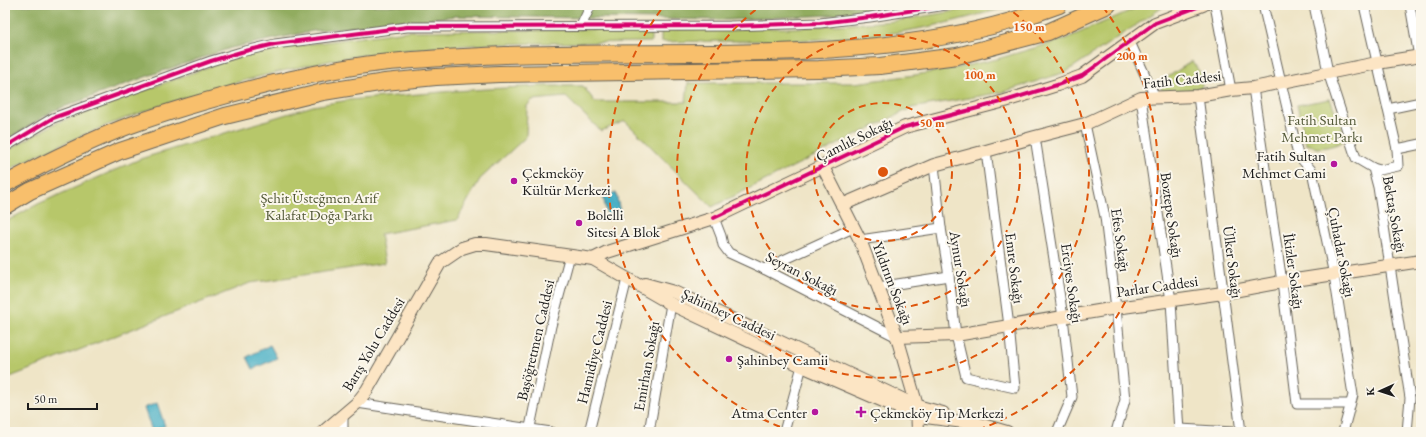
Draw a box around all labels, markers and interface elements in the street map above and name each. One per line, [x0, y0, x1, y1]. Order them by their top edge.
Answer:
text: 150 m [1013, 19, 1045, 35]
text: 200 m [1116, 48, 1148, 64]
street label: Fatih Caddesi [1142, 65, 1222, 93]
text: 100 m [964, 67, 996, 83]
park label: Fatih Sultan Mehmet Parkı [1281, 110, 1363, 146]
street label: Çamlık Sokağı [813, 112, 896, 166]
text: 50 m [919, 115, 945, 131]
place label: Fatih Sultan Mehmet Cami [1242, 146, 1326, 182]
marker: Fatih Sultan Mehmet Cami [1329, 159, 1339, 169]
place label: Çekmeköy Kültür Merkezi [522, 163, 611, 199]
centre of rings [876, 165, 890, 179]
street label: Boztepe Sokağı [1157, 171, 1187, 259]
street label: Bektaş Sokağı [1379, 174, 1411, 254]
marker: Çekmeköy Kültür Merkezi [509, 176, 519, 186]
park label: Şehit Üsteğmen Arif Kalafat Doğa Parkı [260, 188, 380, 224]
place label: Bolelli Sitesi A Blok [587, 205, 661, 241]
street label: Çuhadar Sokağı [1324, 205, 1360, 299]
street label: Efes Sokağı [1107, 207, 1135, 273]
marker: Bolelli Sitesi A Blok [574, 218, 584, 228]
street label: Ülker Sokağı [1219, 225, 1247, 300]
street label: Aynur Sokağı [945, 228, 976, 309]
street label: Emre Sokağı [1001, 231, 1029, 305]
street label: İkizler Sokağı [1279, 232, 1309, 310]
street label: Yıldırım Sokağı [868, 239, 918, 327]
street label: Erciyes Sokağı [1057, 242, 1087, 325]
street label: Seyran Sokağı [763, 247, 842, 299]
street label: Parlar Caddesi [1115, 271, 1199, 301]
street label: Başöğretmen Caddesi [512, 277, 558, 402]
street label: Şahinbey Caddesi [679, 284, 779, 344]
street label: Barış Yolu Caddesi [337, 293, 409, 394]
street label: Hamidiye Caddesi [572, 298, 616, 406]
street label: Emirhan Sokağı [629, 319, 663, 412]
place label: Şahinbey Camii [737, 350, 828, 369]
marker: Şahinbey Camii [724, 354, 734, 364]
north arrow [1360, 371, 1400, 411]
scale bar [28, 385, 97, 411]
text: K [1363, 386, 1377, 396]
text: 50 m [34, 391, 58, 407]
place label: Atma Center [730, 403, 807, 422]
place label: Çekmeköy Tıp Merkezi [870, 403, 1004, 422]
marker: Çekmeköy Tıp Merkezi [855, 406, 867, 418]
marker: Atma Center [810, 407, 820, 417]

